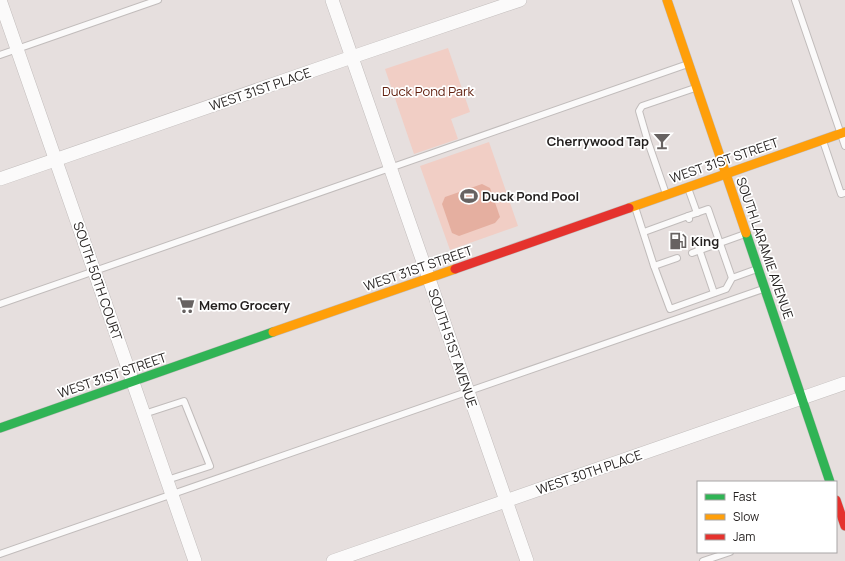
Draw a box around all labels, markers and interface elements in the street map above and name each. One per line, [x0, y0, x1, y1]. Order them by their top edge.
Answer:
street label: WEST 31ST PLACE [207, 63, 313, 115]
park label: Duck Pond Park [382, 82, 475, 100]
bar icon: Cherrywood Tap [652, 131, 672, 151]
place label: Cherrywood Tap [547, 132, 649, 150]
street label: WEST 31ST STREET [667, 133, 781, 187]
street label: SOUTH LARAMIE AVENUE [732, 175, 798, 321]
sports icon: Duck Pond Pool [459, 186, 479, 206]
place label: Duck Pond Pool [482, 187, 579, 205]
street label: SOUTH 50TH COURT [69, 219, 127, 343]
fuel station icon: King [668, 231, 688, 251]
place label: King [691, 232, 719, 250]
street label: WEST 31ST STREET [361, 241, 475, 295]
street label: SOUTH 51ST AVENUE [424, 286, 482, 410]
supermarket icon: Memo Grocery [176, 295, 196, 315]
place label: Memo Grocery [199, 296, 291, 314]
street label: WEST 31ST STREET [55, 348, 169, 402]
street label: WEST 30TH PLACE [534, 445, 644, 499]
legend [697, 481, 837, 553]
text: Fast [733, 488, 757, 505]
text: Slow [733, 508, 759, 525]
text: Jam [733, 528, 755, 545]

